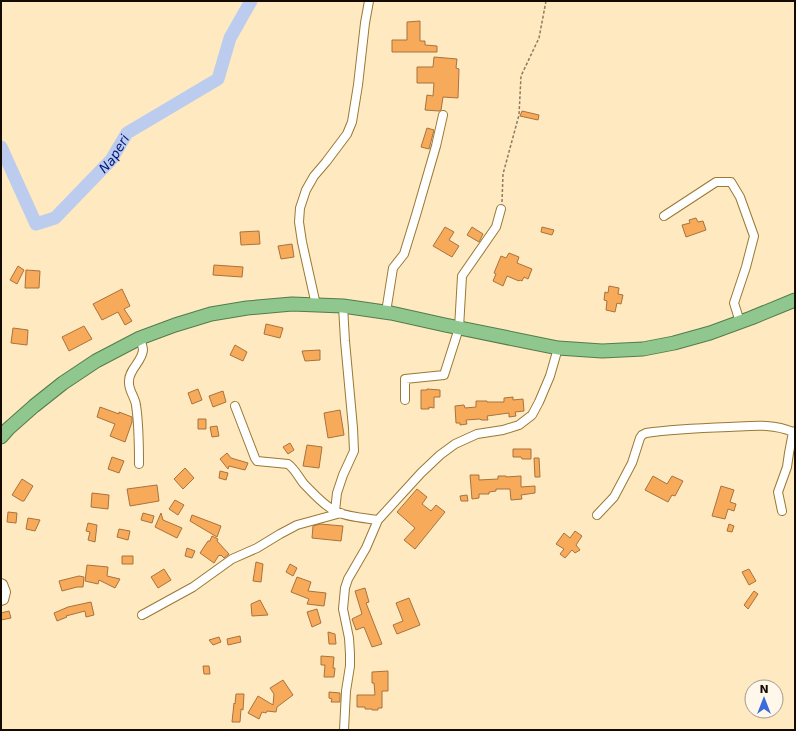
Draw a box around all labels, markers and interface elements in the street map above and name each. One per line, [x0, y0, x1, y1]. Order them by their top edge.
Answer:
water label: Naperi [95, 131, 132, 176]
north arrow [744, 679, 784, 719]
text: N [759, 683, 769, 696]

